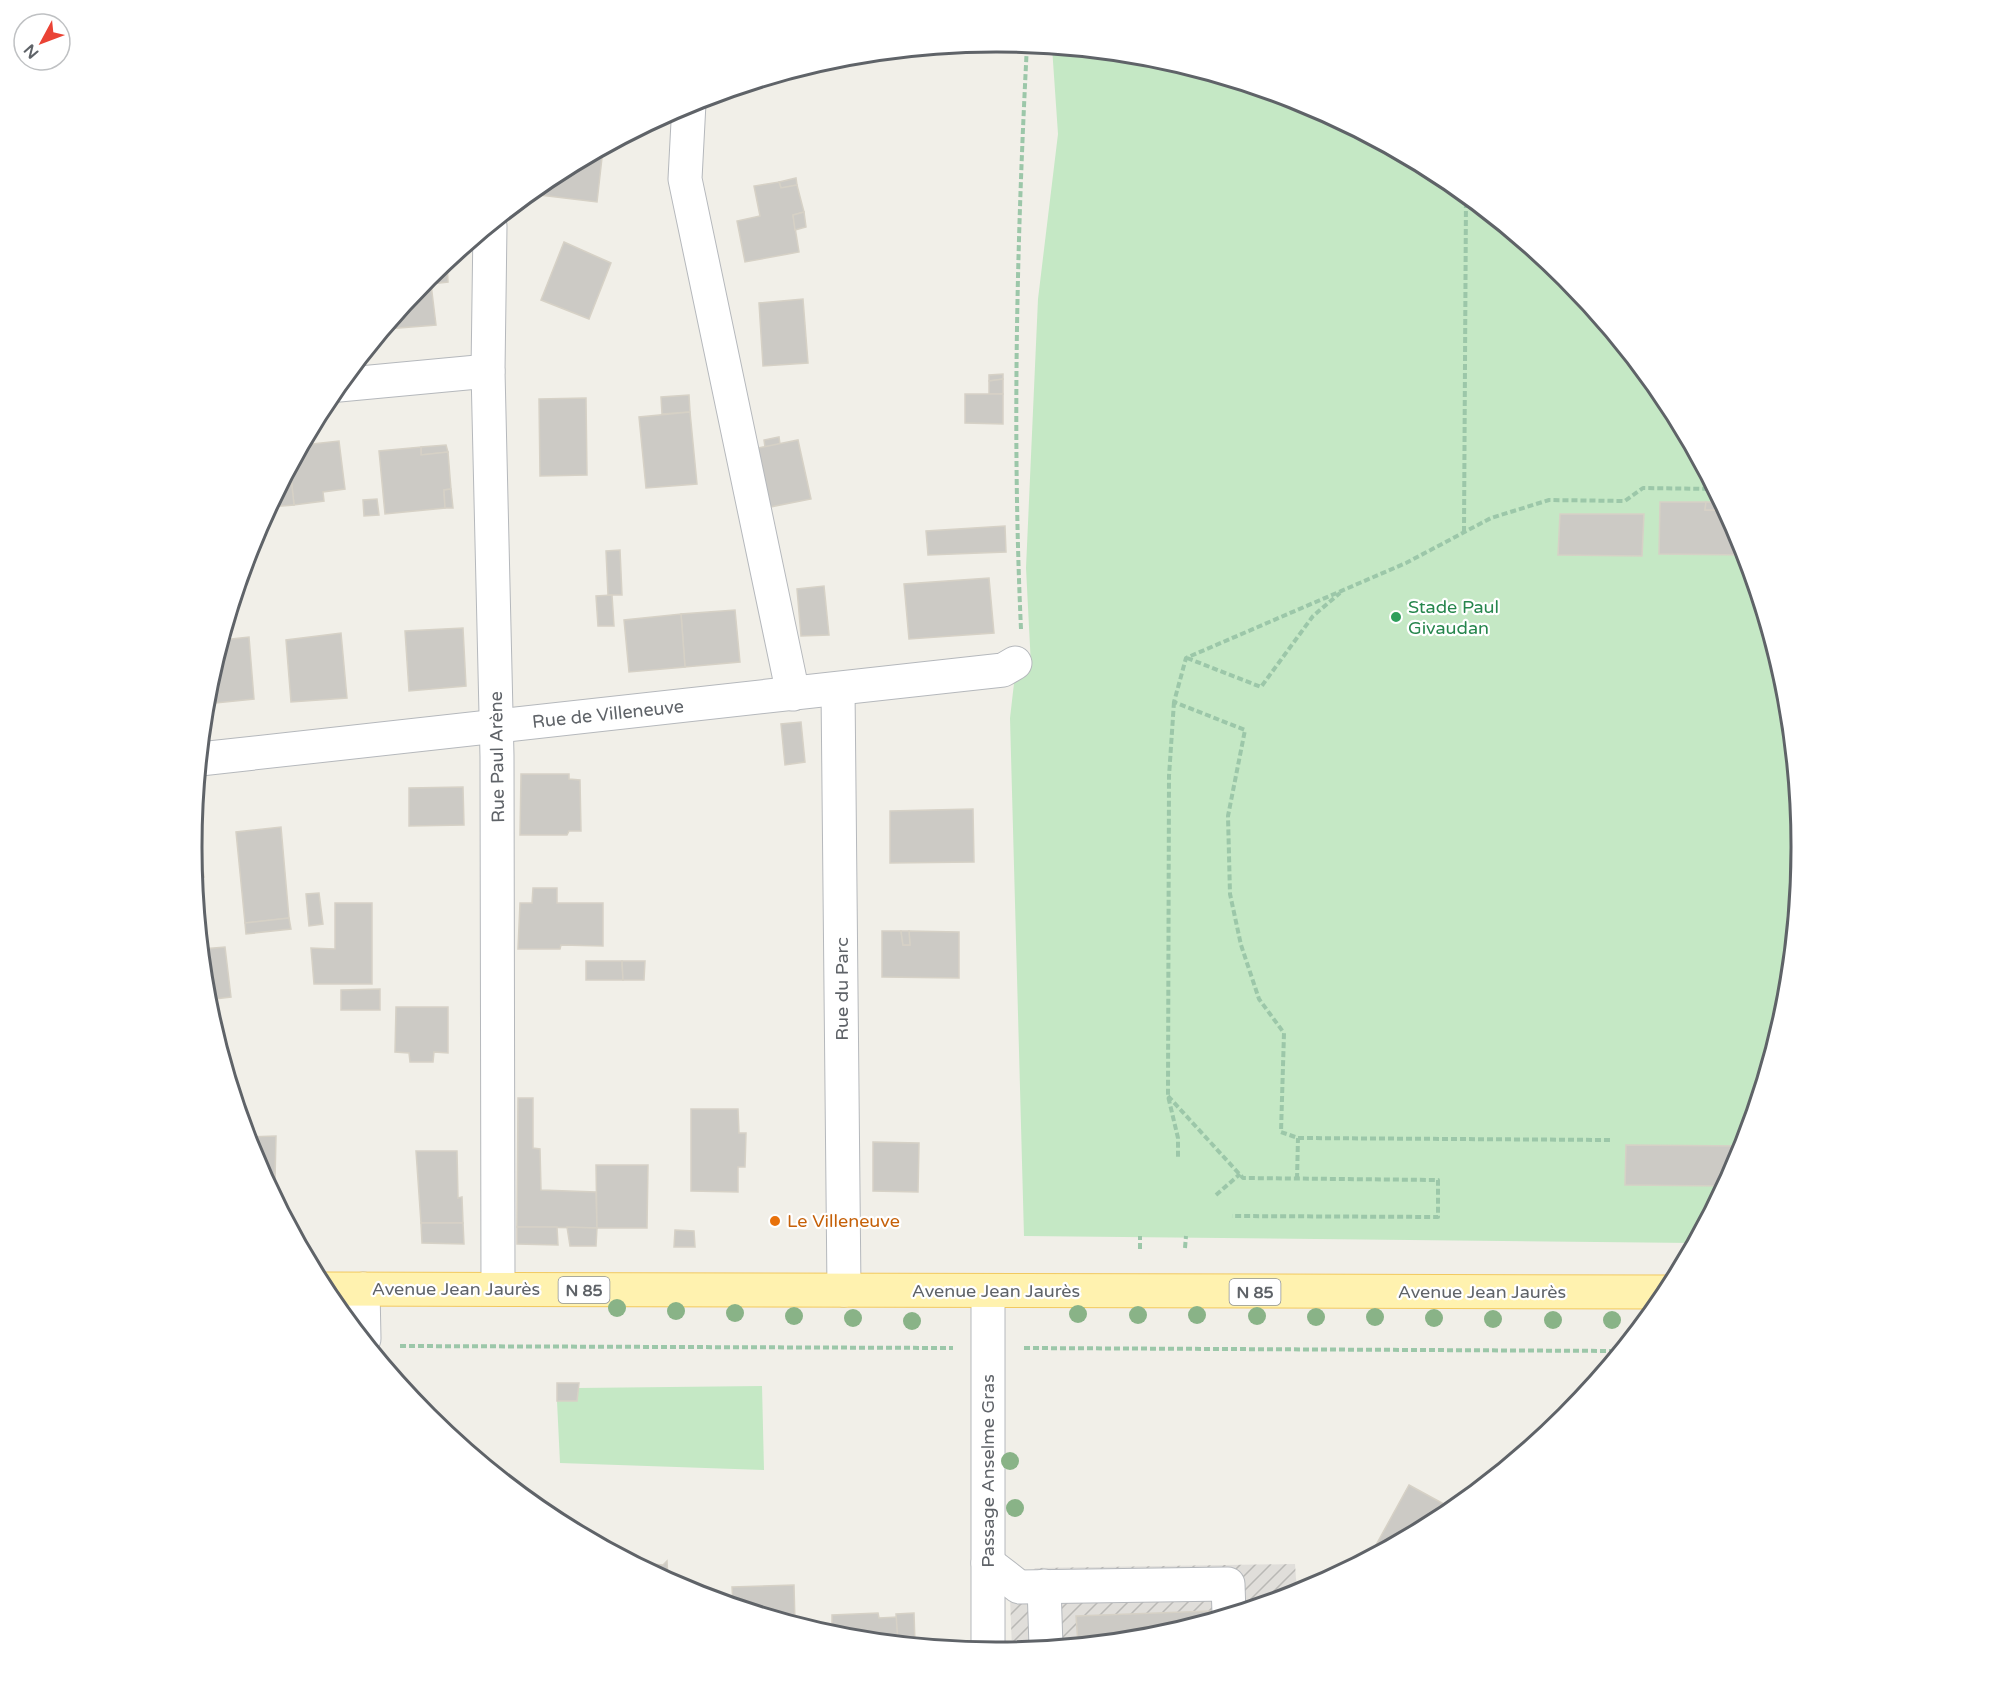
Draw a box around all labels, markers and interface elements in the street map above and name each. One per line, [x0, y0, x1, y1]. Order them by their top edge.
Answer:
north arrow [12, 12, 72, 72]
text: N [20, 40, 43, 63]
place label: Stade Paul Givaudan [1408, 596, 1499, 639]
marker: Stade Paul Givaudan [1389, 610, 1403, 624]
street label: Rue Paul Arène [485, 691, 509, 823]
street label: Rue de Villeneuve [531, 695, 685, 733]
street label: Rue du Parc [831, 937, 853, 1041]
place label: Le Villeneuve [787, 1210, 900, 1232]
marker: Le Villeneuve [768, 1214, 782, 1228]
road number: N 85 [558, 1277, 610, 1303]
street label: Avenue Jean Jaurès [372, 1278, 540, 1300]
road number: N 85 [1230, 1279, 1280, 1305]
street label: Avenue Jean Jaurès [912, 1280, 1080, 1302]
street label: Avenue Jean Jaurès [1398, 1281, 1566, 1303]
street label: Passage Anselme Gras [977, 1374, 999, 1568]

